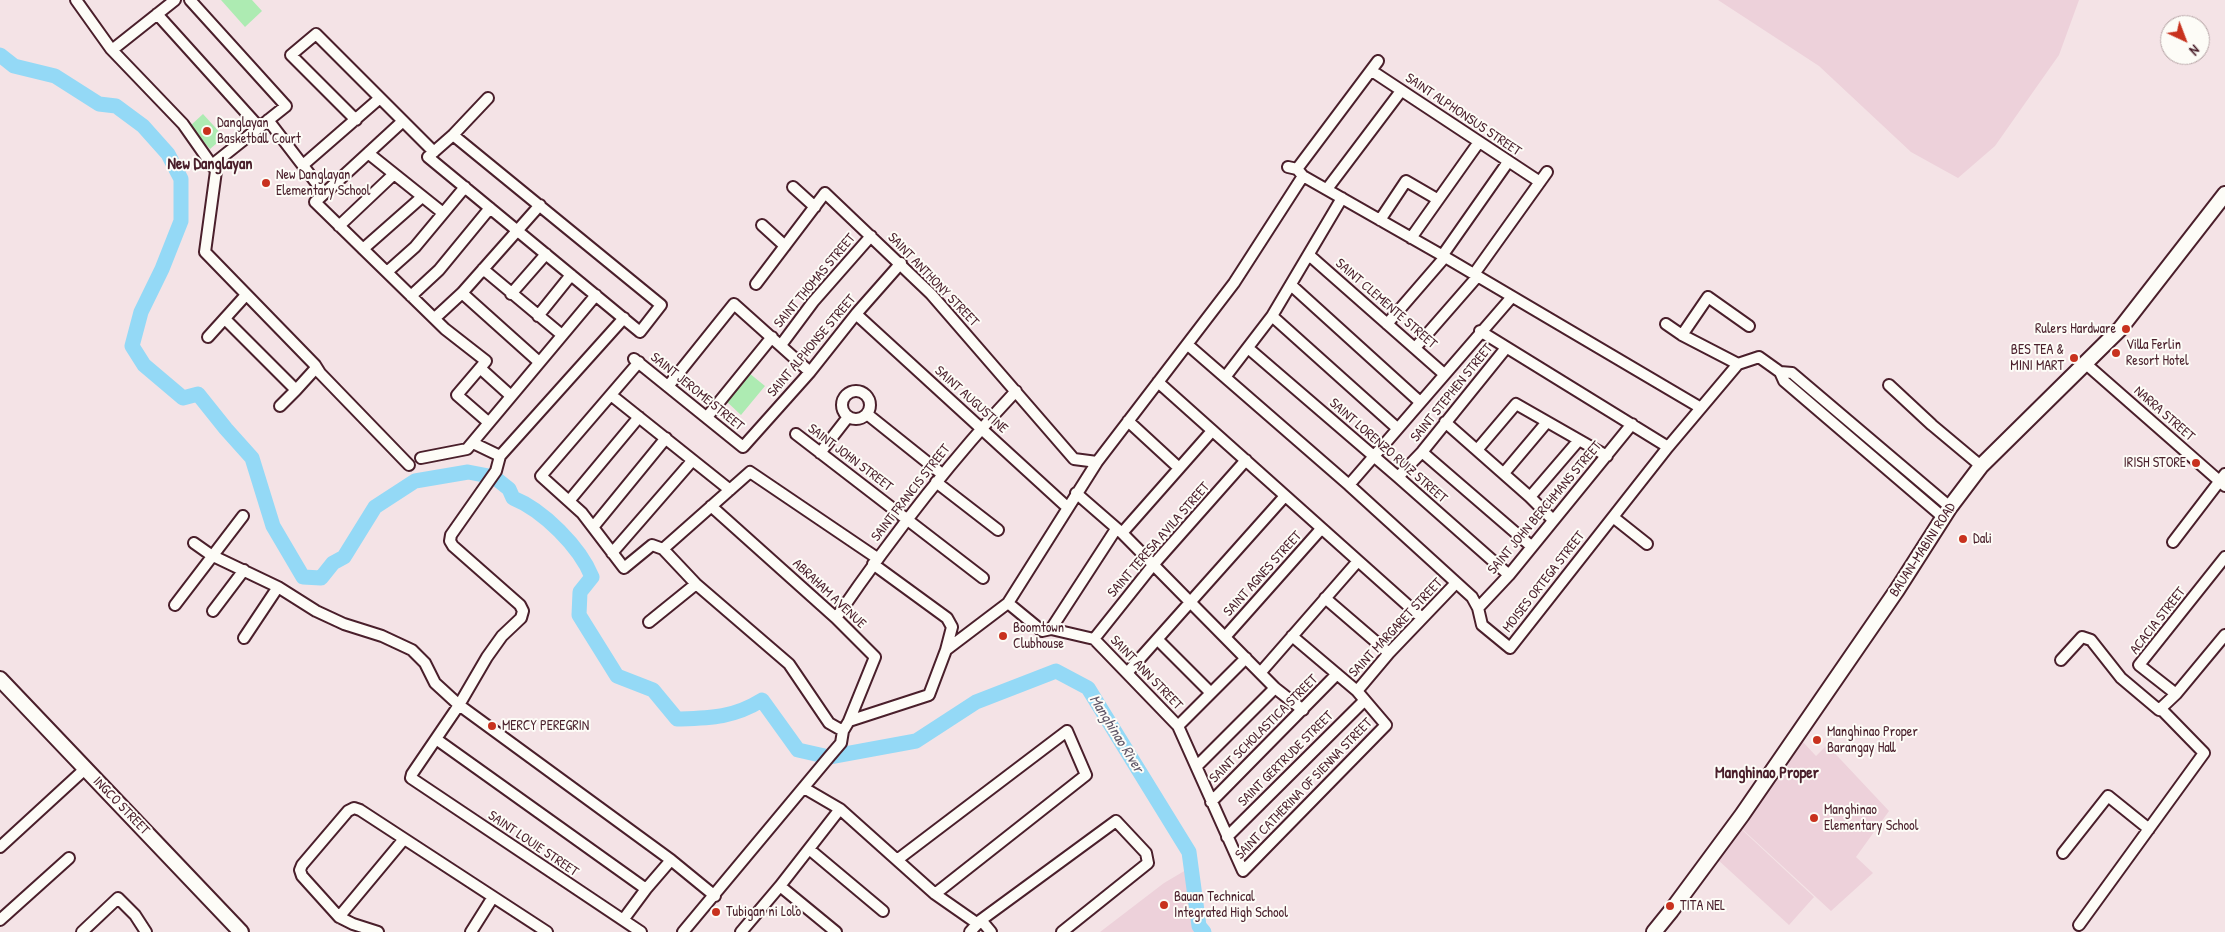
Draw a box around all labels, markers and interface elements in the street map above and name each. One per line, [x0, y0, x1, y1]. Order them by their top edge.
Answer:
north arrow [2160, 15, 2210, 65]
text: N [2186, 41, 2204, 60]
street label: SAINT ALPHONSUS STREET [1402, 70, 1524, 160]
place label: Danglayan Basketball Court [217, 115, 301, 148]
marker: Danglayan Basketball Court [201, 125, 213, 137]
district label: New Danglayan [168, 155, 252, 175]
place label: New Danglayan Elementary School [276, 167, 370, 200]
marker: New Danglayan Elementary School [260, 177, 272, 189]
street label: SAINT ANTHONY STREET [884, 230, 982, 330]
street label: SAINT THOMAS STREET [771, 231, 859, 331]
street label: SAINT CLEMENTE STREET [1332, 255, 1440, 353]
street label: SAINT ALPHONSE STREET [764, 291, 860, 401]
place label: Rulers Hardware [2035, 321, 2116, 337]
marker: Rulers Hardware [2120, 323, 2132, 335]
place label: Villa Ferlin Resort Hotel [2126, 337, 2189, 370]
street label: SAINT STEPHEN STREET [1407, 341, 1497, 445]
place label: BES TEA & MINI MART [2010, 342, 2064, 374]
marker: Villa Ferlin Resort Hotel [2110, 347, 2122, 359]
street label: SAINT JEROME STREET [647, 349, 747, 435]
marker: BES TEA & MINI MART [2068, 352, 2080, 364]
street label: SAINT AUGUSTINE [931, 363, 1011, 437]
street label: NARRA STREET [2130, 383, 2198, 445]
street label: SAINT LORENZO RUIZ STREET [1326, 395, 1450, 507]
street label: SAINT JOHN STREET [804, 421, 896, 495]
street label: SAINT JOHN BERCHMANS STREET [1484, 438, 1606, 578]
street label: SAINT FRANCIS STREET [868, 441, 954, 545]
place label: IRISH STORE [2124, 455, 2186, 471]
marker: IRISH STORE [2190, 457, 2202, 469]
street label: SAINT TERESA AVILA STREET [1104, 479, 1214, 601]
street label: BAUAN-MABINI ROAD [1886, 500, 1960, 600]
street label: SAINT AGNES STREET [1220, 528, 1306, 620]
street label: MOISES ORTEGA STREET [1499, 528, 1589, 636]
place label: Dali [1973, 531, 1992, 547]
marker: Dali [1957, 533, 1969, 545]
street label: ABRAHAM AVENUE [789, 556, 869, 632]
street label: SAINT MARGARET STREET [1346, 575, 1446, 681]
street label: ACACIA STREET [2127, 584, 2189, 658]
place label: Boomtown Clubhouse [1013, 620, 1064, 652]
marker: Boomtown Clubhouse [997, 630, 1009, 642]
street label: SAINT ANN STREET [1106, 632, 1186, 714]
street label: SAINT SCHOLASTICA STREET [1206, 671, 1322, 787]
water label: Manghinao River [1085, 692, 1147, 776]
street label: SAINT GERTRUDE STREET [1235, 708, 1337, 810]
street label: SAINT CATHERINA OF SIENNA STREET [1232, 715, 1376, 863]
place label: MERCY PEREGRIN [502, 718, 589, 734]
marker: MERCY PEREGRIN [486, 720, 498, 732]
place label: Manghinao Proper Barangay Hall [1827, 724, 1918, 756]
marker: Manghinao Proper Barangay Hall [1811, 734, 1823, 746]
district label: Manghinao Proper [1715, 764, 1819, 784]
street label: INGCO STREET [89, 773, 153, 839]
place label: Manghinao Elementary School [1824, 802, 1918, 834]
street label: SAINT LOUIE STREET [485, 808, 581, 880]
marker: Manghinao Elementary School [1808, 812, 1820, 824]
place label: Bauan Technical Integrated High School [1174, 889, 1288, 922]
place label: TITA NEL [1680, 898, 1725, 914]
marker: Bauan Technical Integrated High School [1158, 899, 1170, 911]
marker: TITA NEL [1664, 900, 1676, 912]
place label: Tubigan ni Lolo [726, 904, 801, 920]
marker: Tubigan ni Lolo [710, 906, 722, 918]

